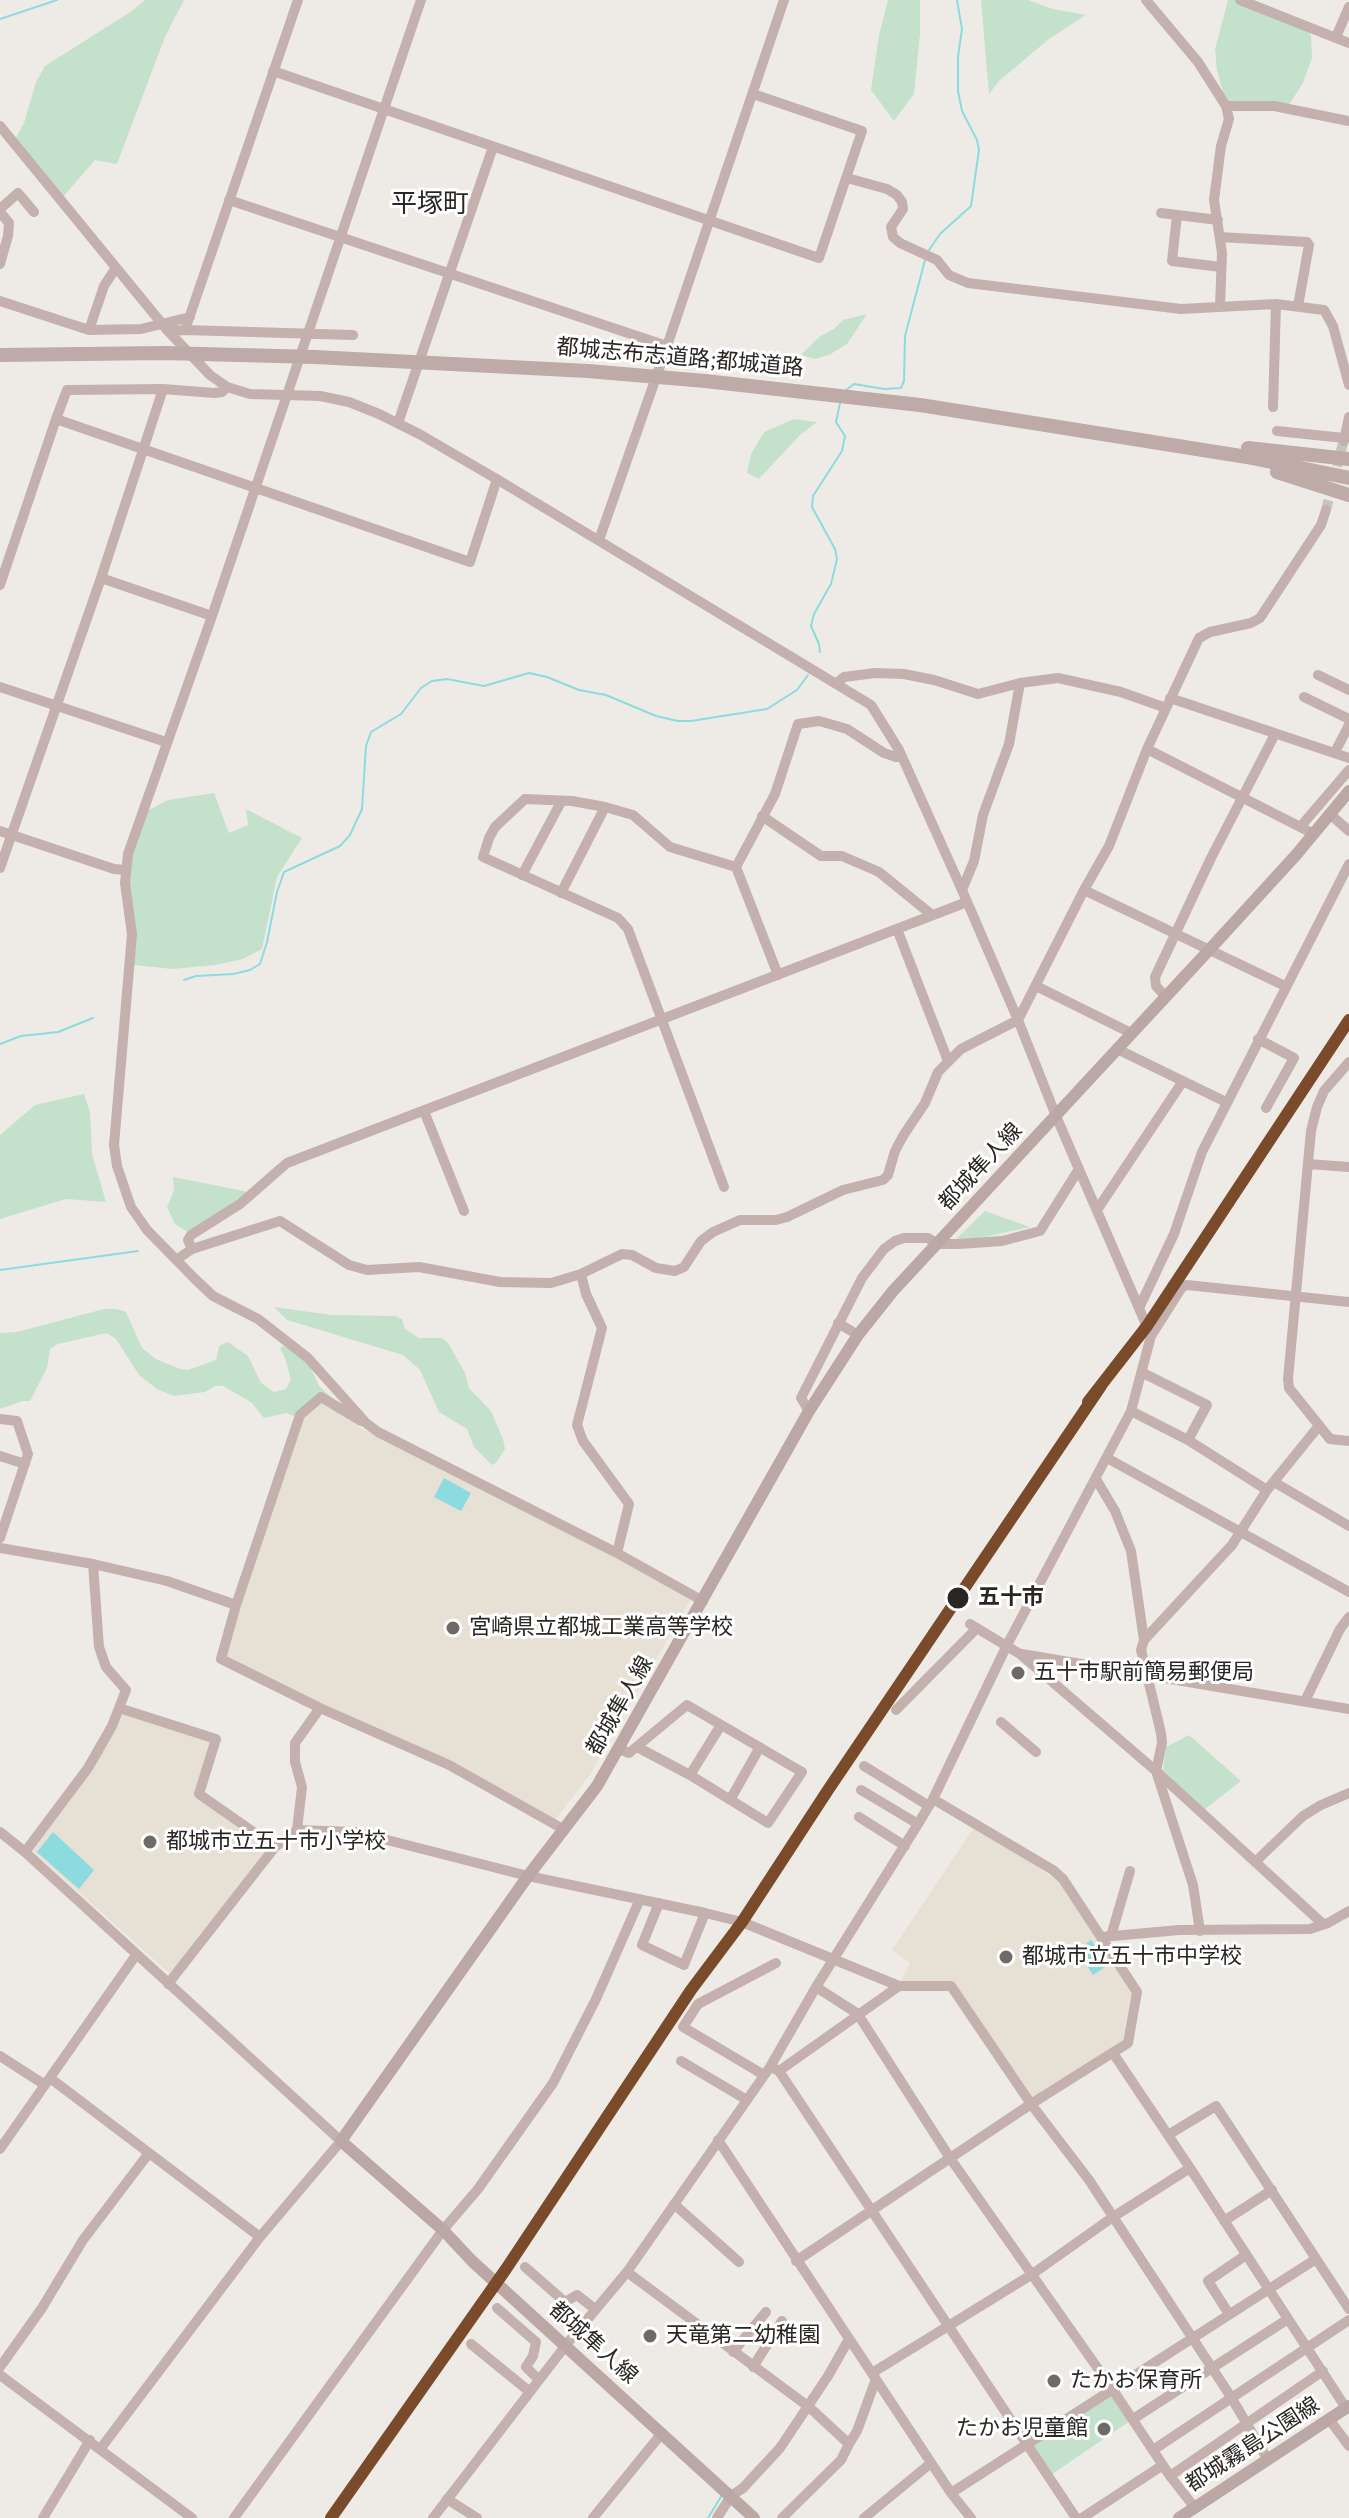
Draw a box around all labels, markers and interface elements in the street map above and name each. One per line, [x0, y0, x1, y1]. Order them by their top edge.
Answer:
district label: 平塚町 [391, 189, 469, 221]
street label: 都城志布志道路;都城道路 [556, 334, 804, 382]
street label: 都城隼人線 [934, 1118, 1028, 1216]
marker: 五十市 [945, 1585, 971, 1611]
place label: 五十市 [978, 1585, 1044, 1611]
place label: 宮崎県立都城工業高等学校 [469, 1615, 733, 1641]
marker: 宮崎県立都城工業高等学校 [444, 1619, 462, 1637]
street label: 都城隼人線 [581, 1652, 659, 1760]
place label: 五十市駅前簡易郵便局 [1034, 1660, 1254, 1686]
marker: 五十市駅前簡易郵便局 [1009, 1664, 1027, 1682]
place label: 都城市立五十市小学校 [166, 1829, 386, 1855]
marker: 都城市立五十市小学校 [141, 1833, 159, 1851]
place label: 都城市立五十市中学校 [1022, 1944, 1242, 1970]
marker: 都城市立五十市中学校 [997, 1948, 1015, 1966]
street label: 都城隼人線 [543, 2296, 643, 2390]
place label: 天竜第二幼稚園 [666, 2323, 820, 2349]
marker: 天竜第二幼稚園 [641, 2327, 659, 2345]
place label: たかお保育所 [1070, 2368, 1202, 2394]
marker: たかお保育所 [1045, 2372, 1063, 2390]
street label: 都城霧島公園線 [1181, 2392, 1325, 2498]
place label: たかお児童館 [956, 2416, 1088, 2442]
marker: たかお児童館 [1095, 2420, 1113, 2438]

